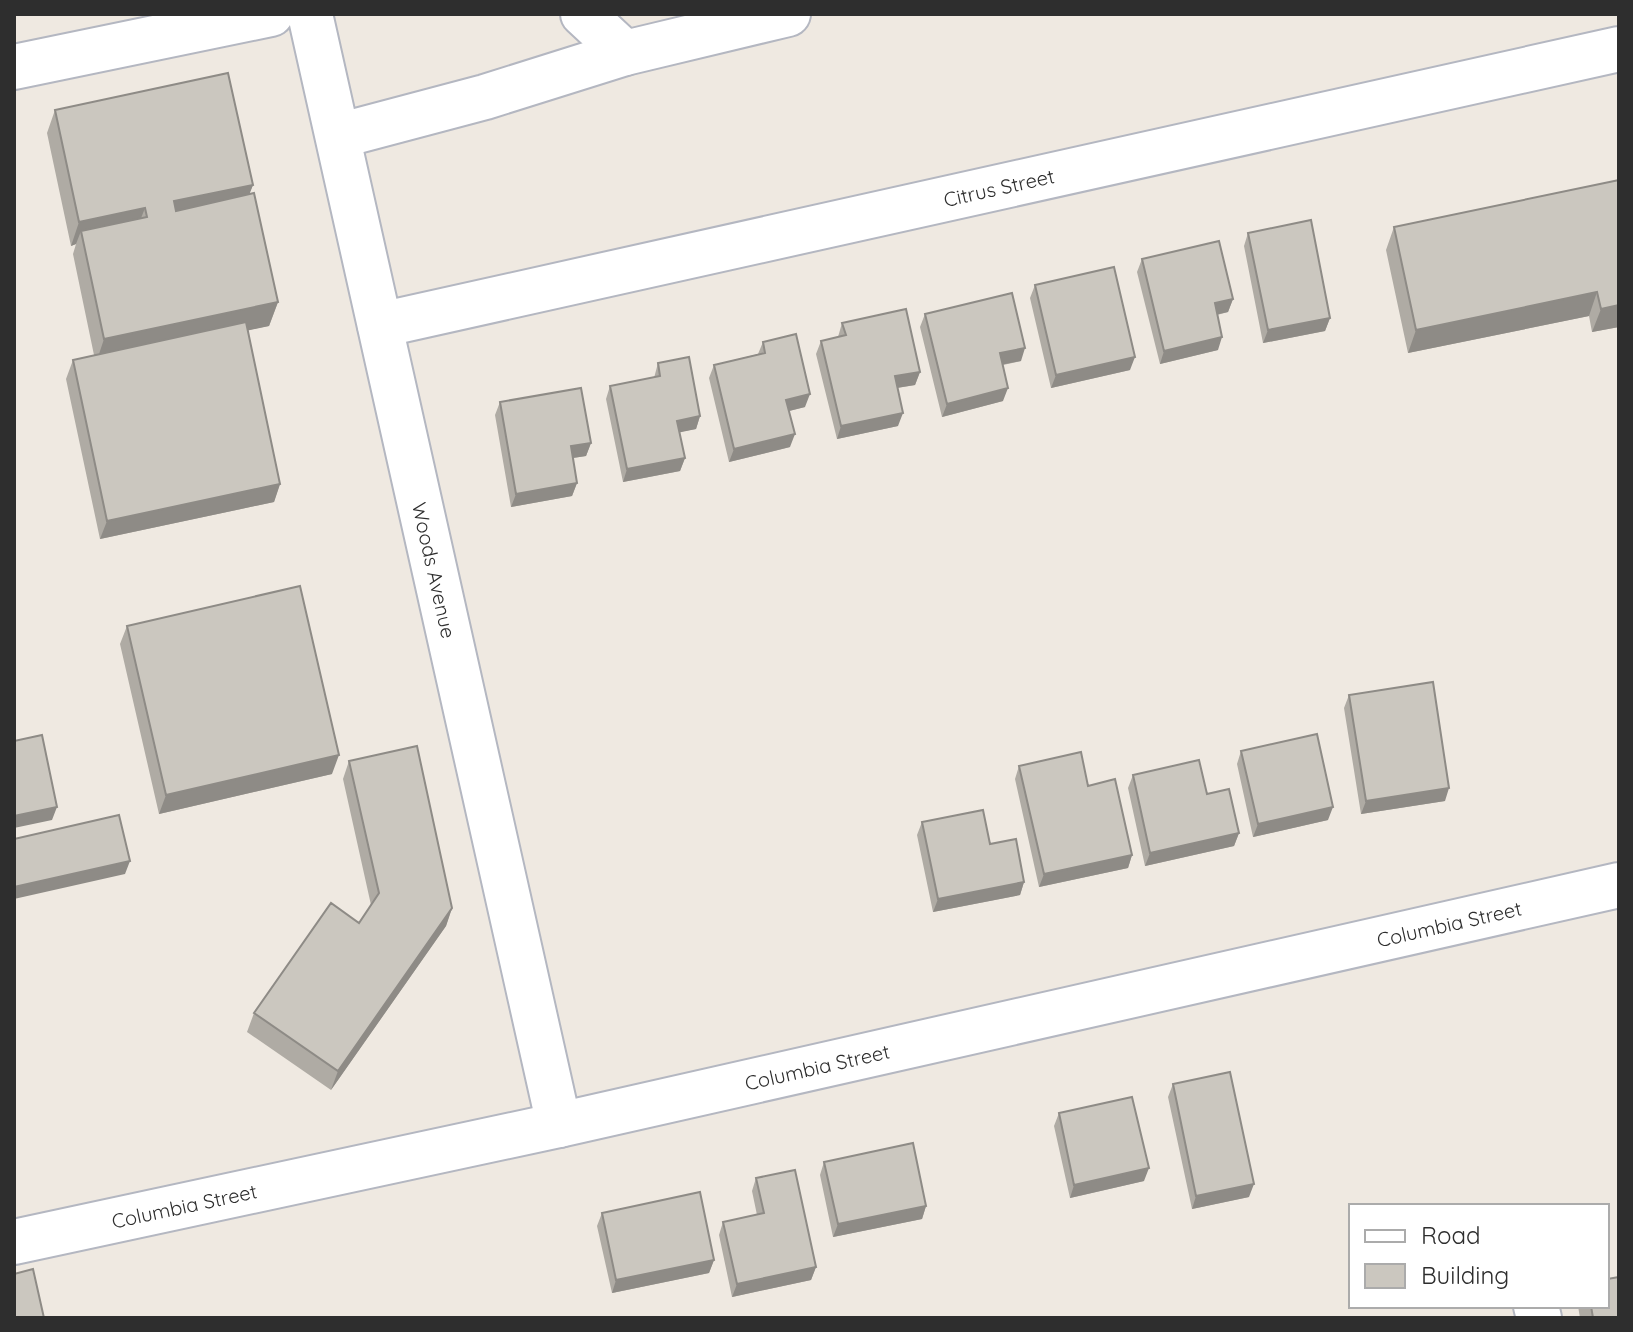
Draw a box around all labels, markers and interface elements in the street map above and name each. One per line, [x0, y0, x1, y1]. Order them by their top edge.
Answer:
street label: Citrus Street [941, 163, 1057, 212]
street label: Woods Avenue [407, 500, 462, 641]
street label: Columbia Street [1374, 895, 1524, 952]
street label: Columbia Street [742, 1038, 892, 1095]
street label: Columbia Street [109, 1178, 259, 1233]
legend [1349, 1204, 1609, 1308]
text: Road [1421, 1220, 1481, 1250]
text: Building [1421, 1260, 1509, 1290]

